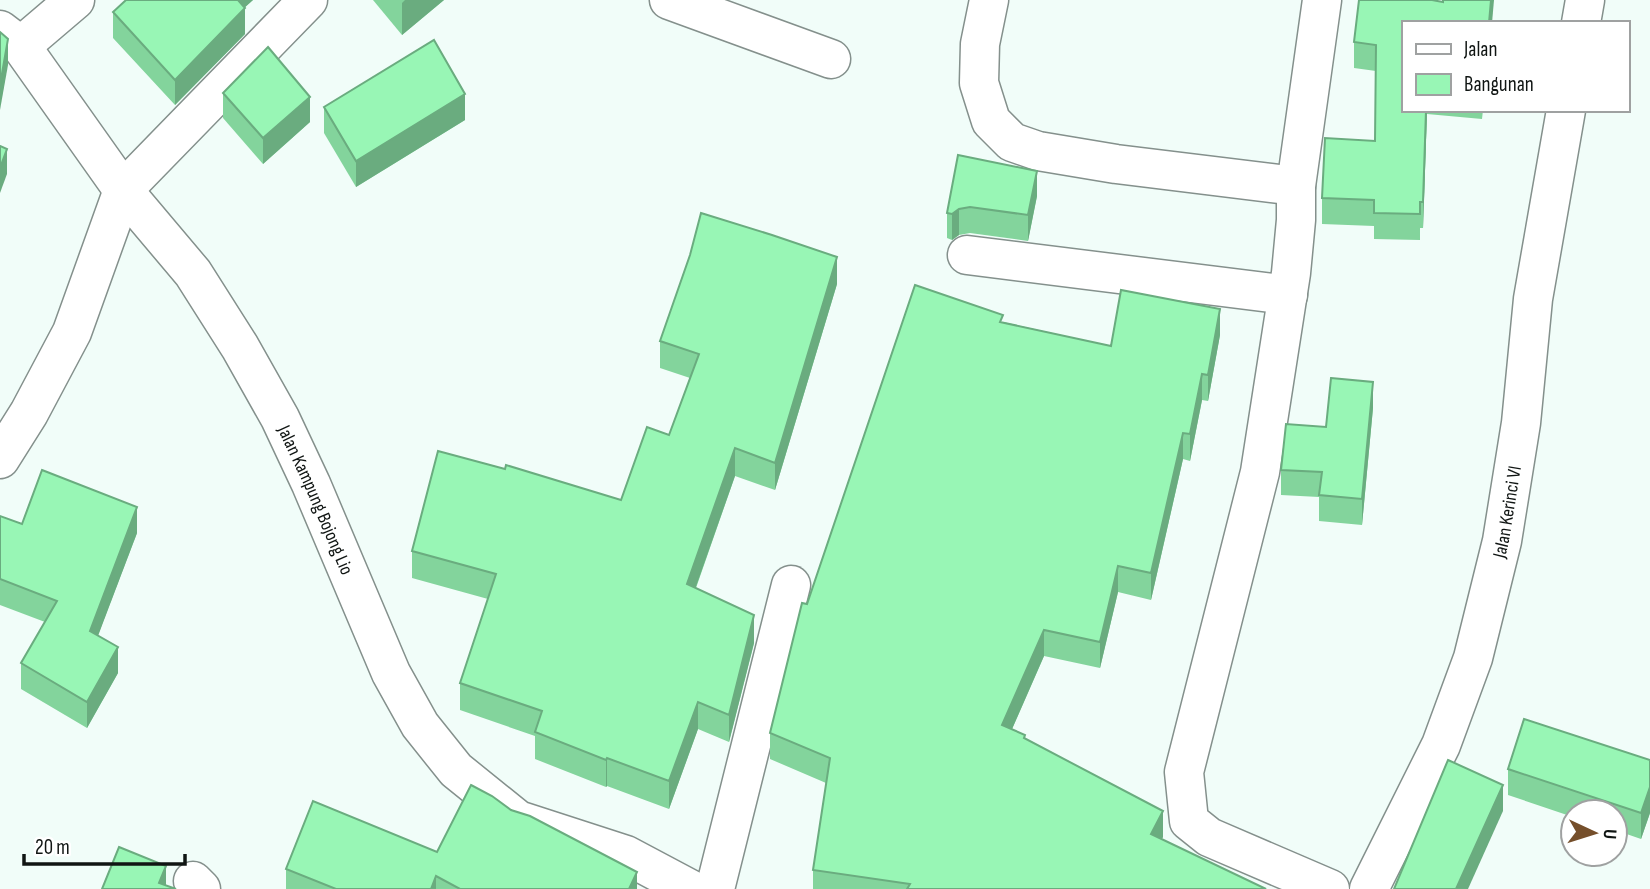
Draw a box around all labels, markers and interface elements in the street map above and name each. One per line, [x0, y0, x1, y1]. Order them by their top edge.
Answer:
legend [1402, 21, 1629, 112]
text: Jalan [1463, 37, 1497, 62]
text: Bangunan [1464, 72, 1534, 97]
street label: Jalan Kampung Bojong Lio [272, 421, 358, 578]
street label: Jalan Kerinci VI [1488, 464, 1527, 561]
north arrow [1559, 798, 1629, 868]
scale bar [24, 822, 186, 866]
text: U [1598, 828, 1621, 840]
text: 20 m [35, 835, 70, 860]

